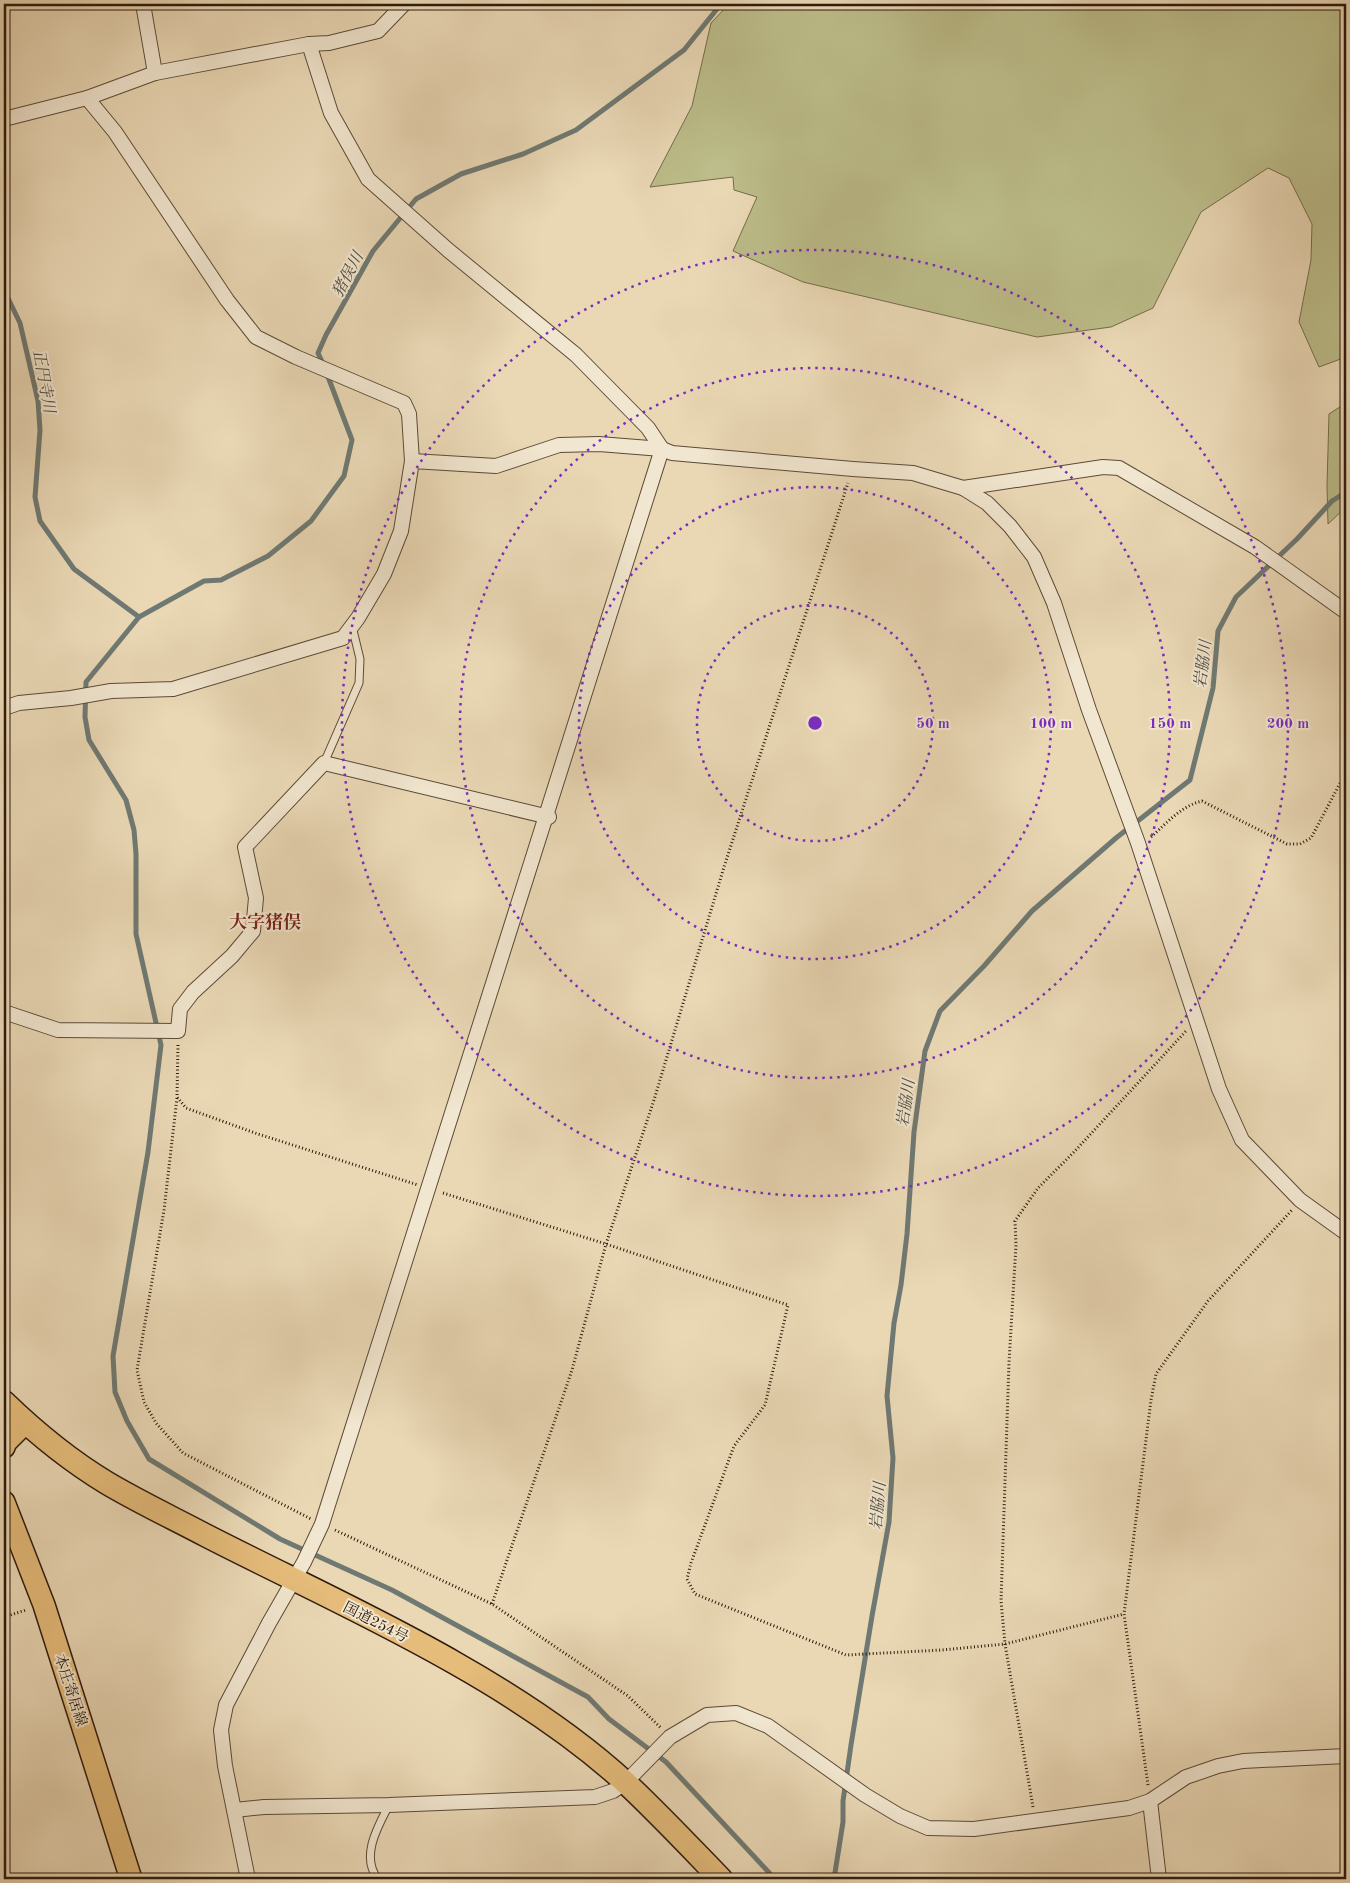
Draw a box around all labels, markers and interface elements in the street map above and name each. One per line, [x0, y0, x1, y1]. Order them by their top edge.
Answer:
water label: 猪俣川 [329, 247, 368, 300]
water label: 正円寺川 [30, 348, 59, 416]
water label: 岩脇川 [1191, 637, 1215, 689]
centre of rings [806, 714, 824, 732]
text: 50 m [916, 717, 950, 732]
text: 100 m [1030, 717, 1072, 732]
text: 150 m [1149, 717, 1191, 732]
text: 200 m [1267, 717, 1309, 732]
district label: 大字猪俣 [229, 912, 301, 932]
water label: 岩脇川 [894, 1076, 919, 1128]
water label: 岩脇川 [867, 1479, 889, 1531]
street label: 国道254号 [340, 1599, 411, 1646]
street label: 本庄寄居線 [51, 1652, 90, 1728]

